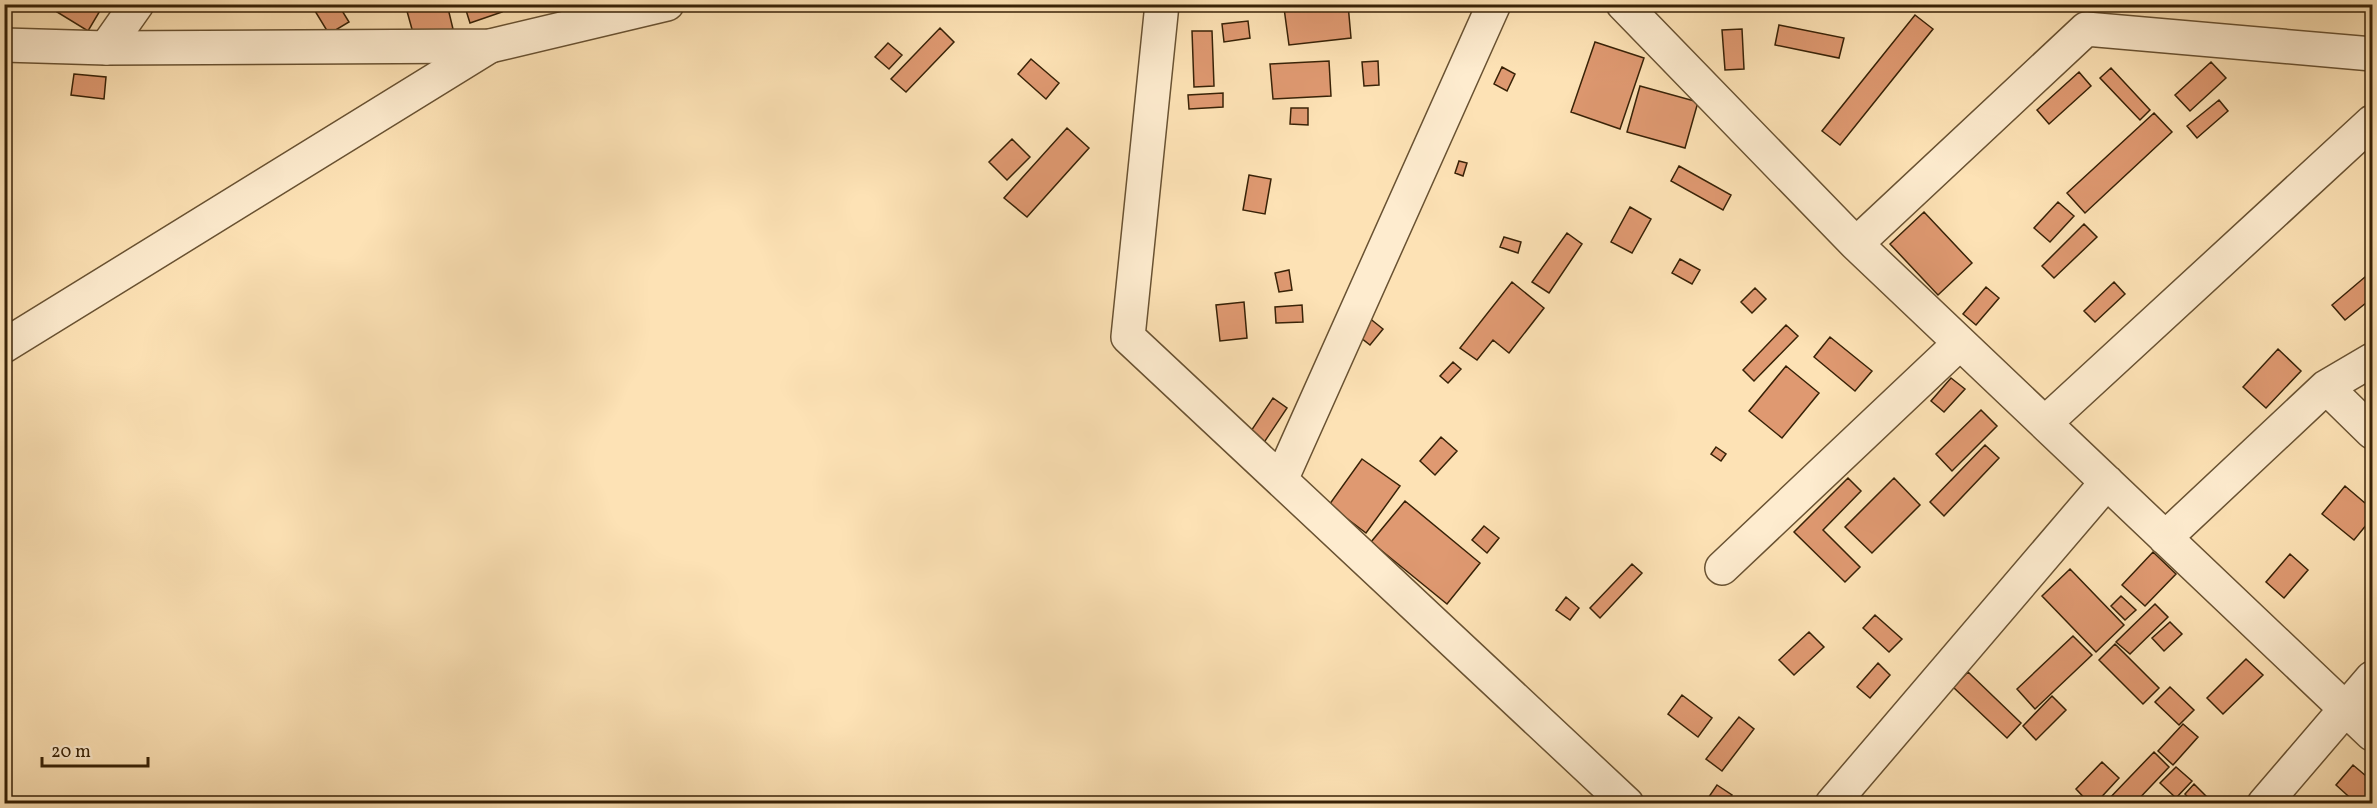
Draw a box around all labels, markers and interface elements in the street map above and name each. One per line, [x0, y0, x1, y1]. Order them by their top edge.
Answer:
scale bar [42, 730, 148, 768]
text: 20 m [51, 740, 91, 765]

